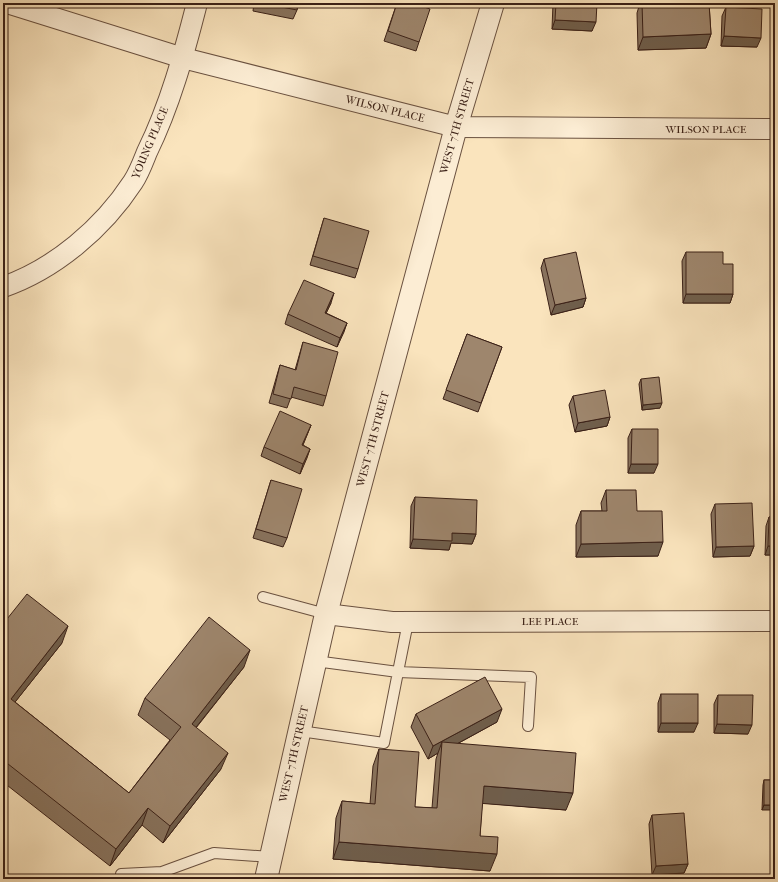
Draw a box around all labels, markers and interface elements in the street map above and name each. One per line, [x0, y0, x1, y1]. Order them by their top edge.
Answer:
street label: WEST 7TH STREET [437, 76, 477, 176]
street label: WILSON PLACE [343, 93, 426, 125]
street label: YOUNG PLACE [129, 105, 171, 182]
street label: WILSON PLACE [664, 123, 747, 136]
street label: WEST 7TH STREET [354, 389, 392, 489]
street label: LEE PLACE [522, 615, 579, 628]
street label: WEST 7TH STREET [276, 704, 312, 805]

